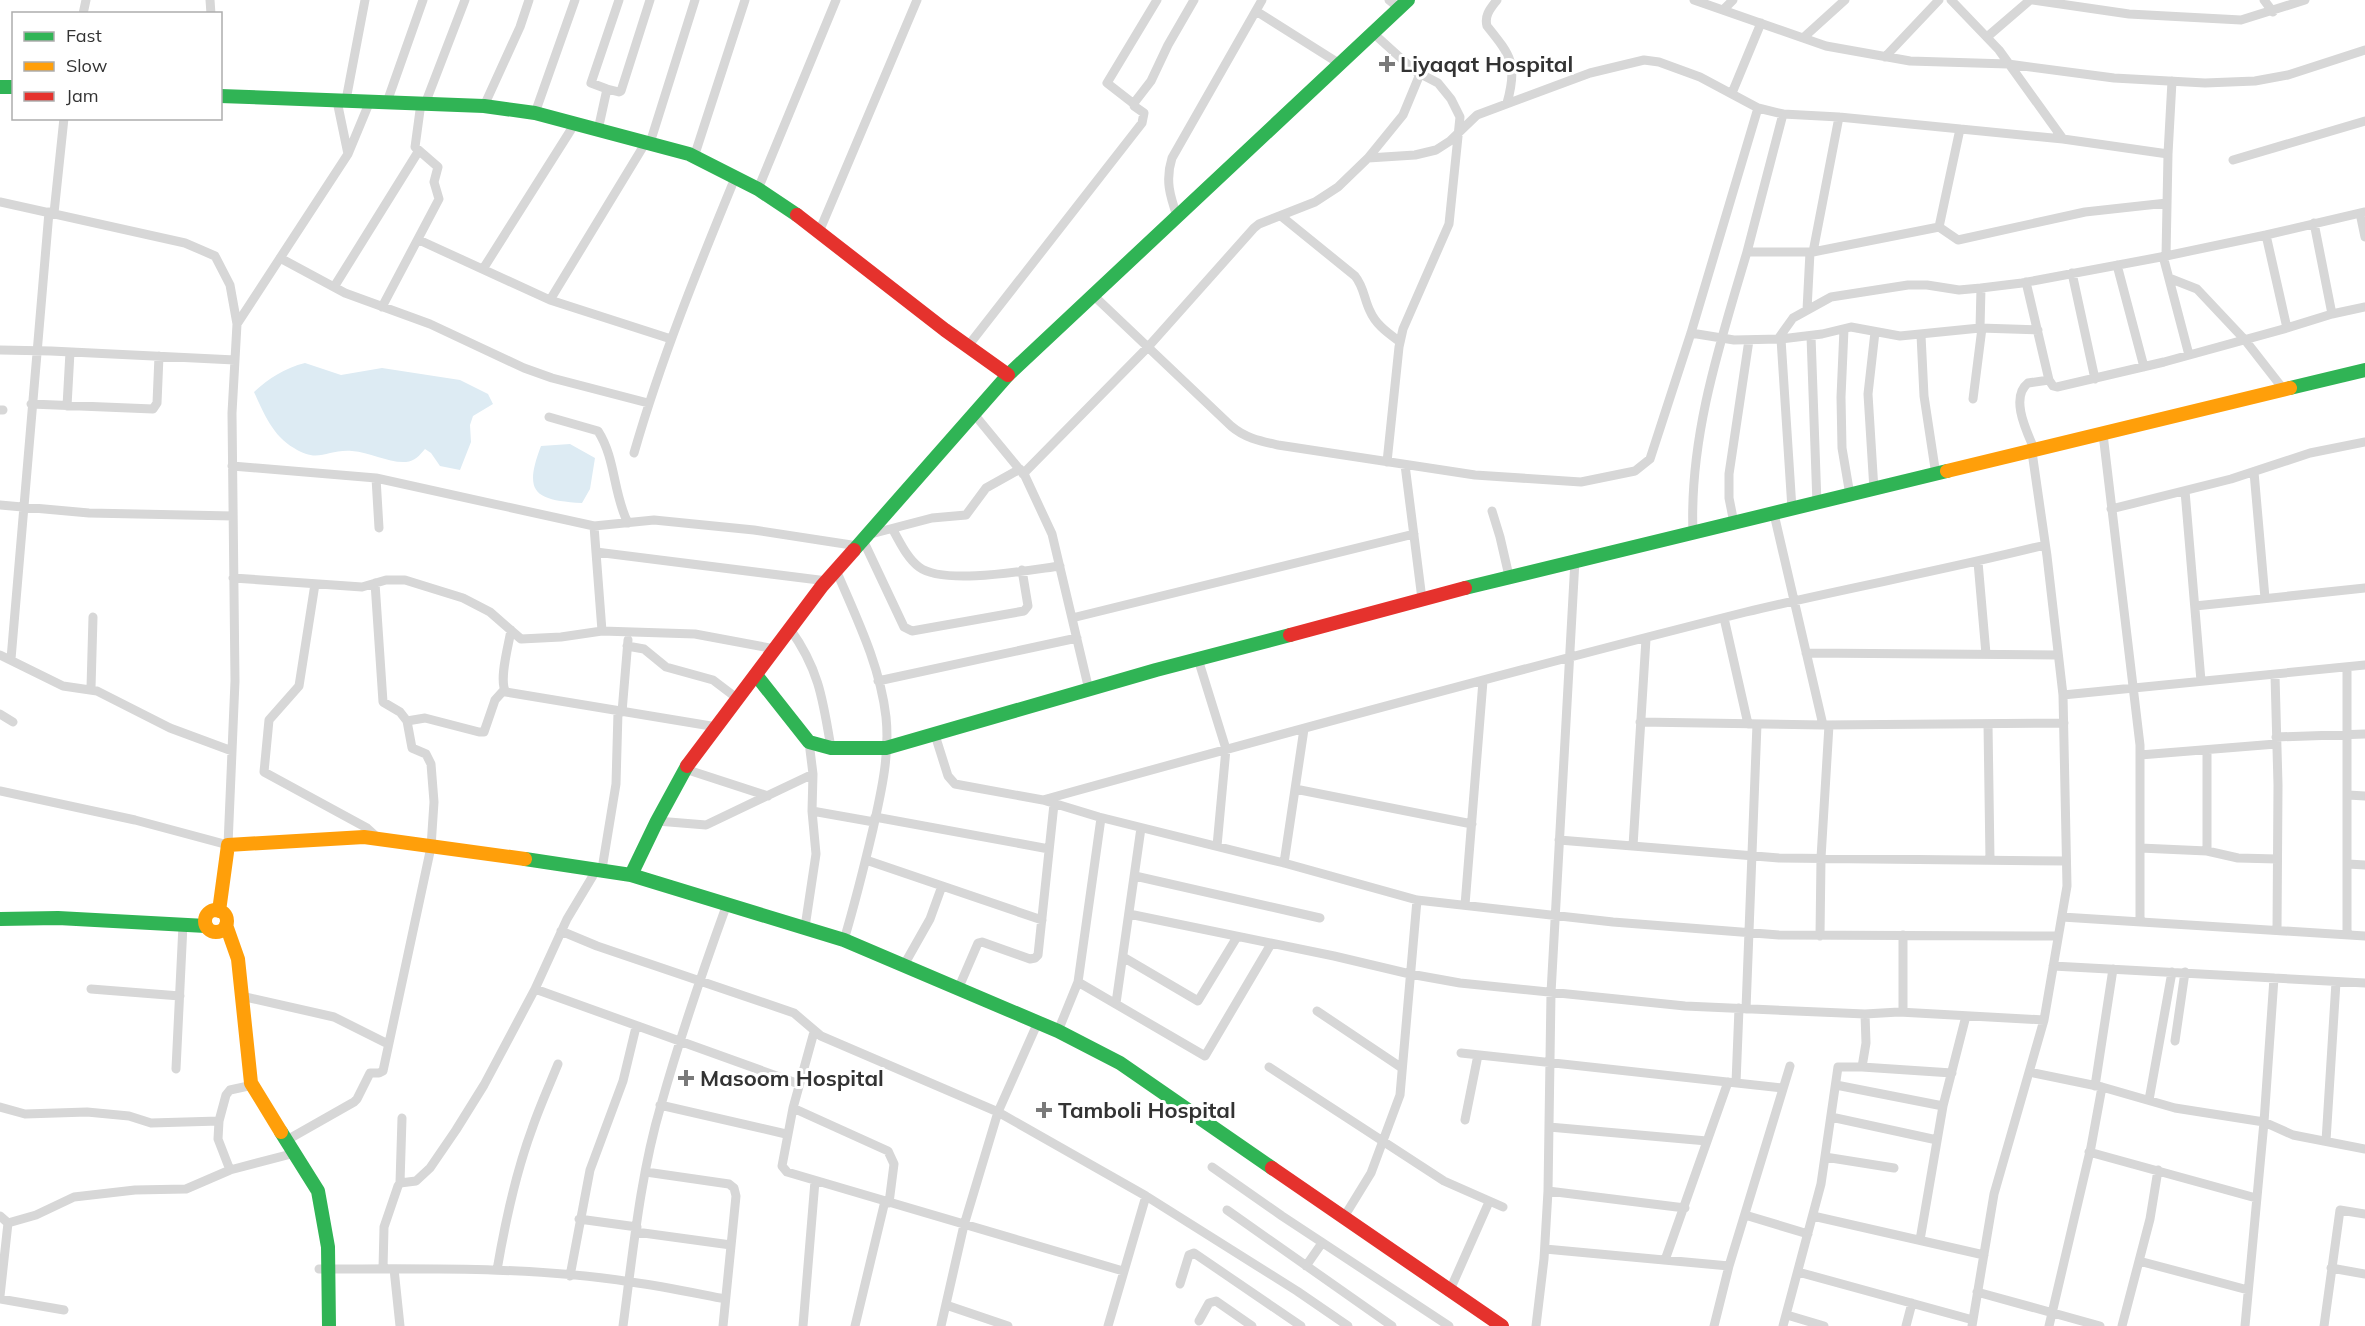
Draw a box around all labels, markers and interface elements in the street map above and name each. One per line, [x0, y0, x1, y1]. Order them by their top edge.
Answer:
legend [12, 12, 222, 120]
text: Fast [66, 24, 102, 47]
place label: Liyaqat Hospital [1400, 50, 1573, 78]
text: Slow [66, 54, 108, 77]
marker: Liyaqat Hospital [1378, 55, 1396, 73]
text: Jam [66, 84, 99, 107]
place label: Masoom Hospital [700, 1064, 884, 1092]
marker: Masoom Hospital [677, 1069, 695, 1087]
place label: Tamboli Hospital [1058, 1096, 1236, 1124]
marker: Tamboli Hospital [1035, 1101, 1053, 1119]

